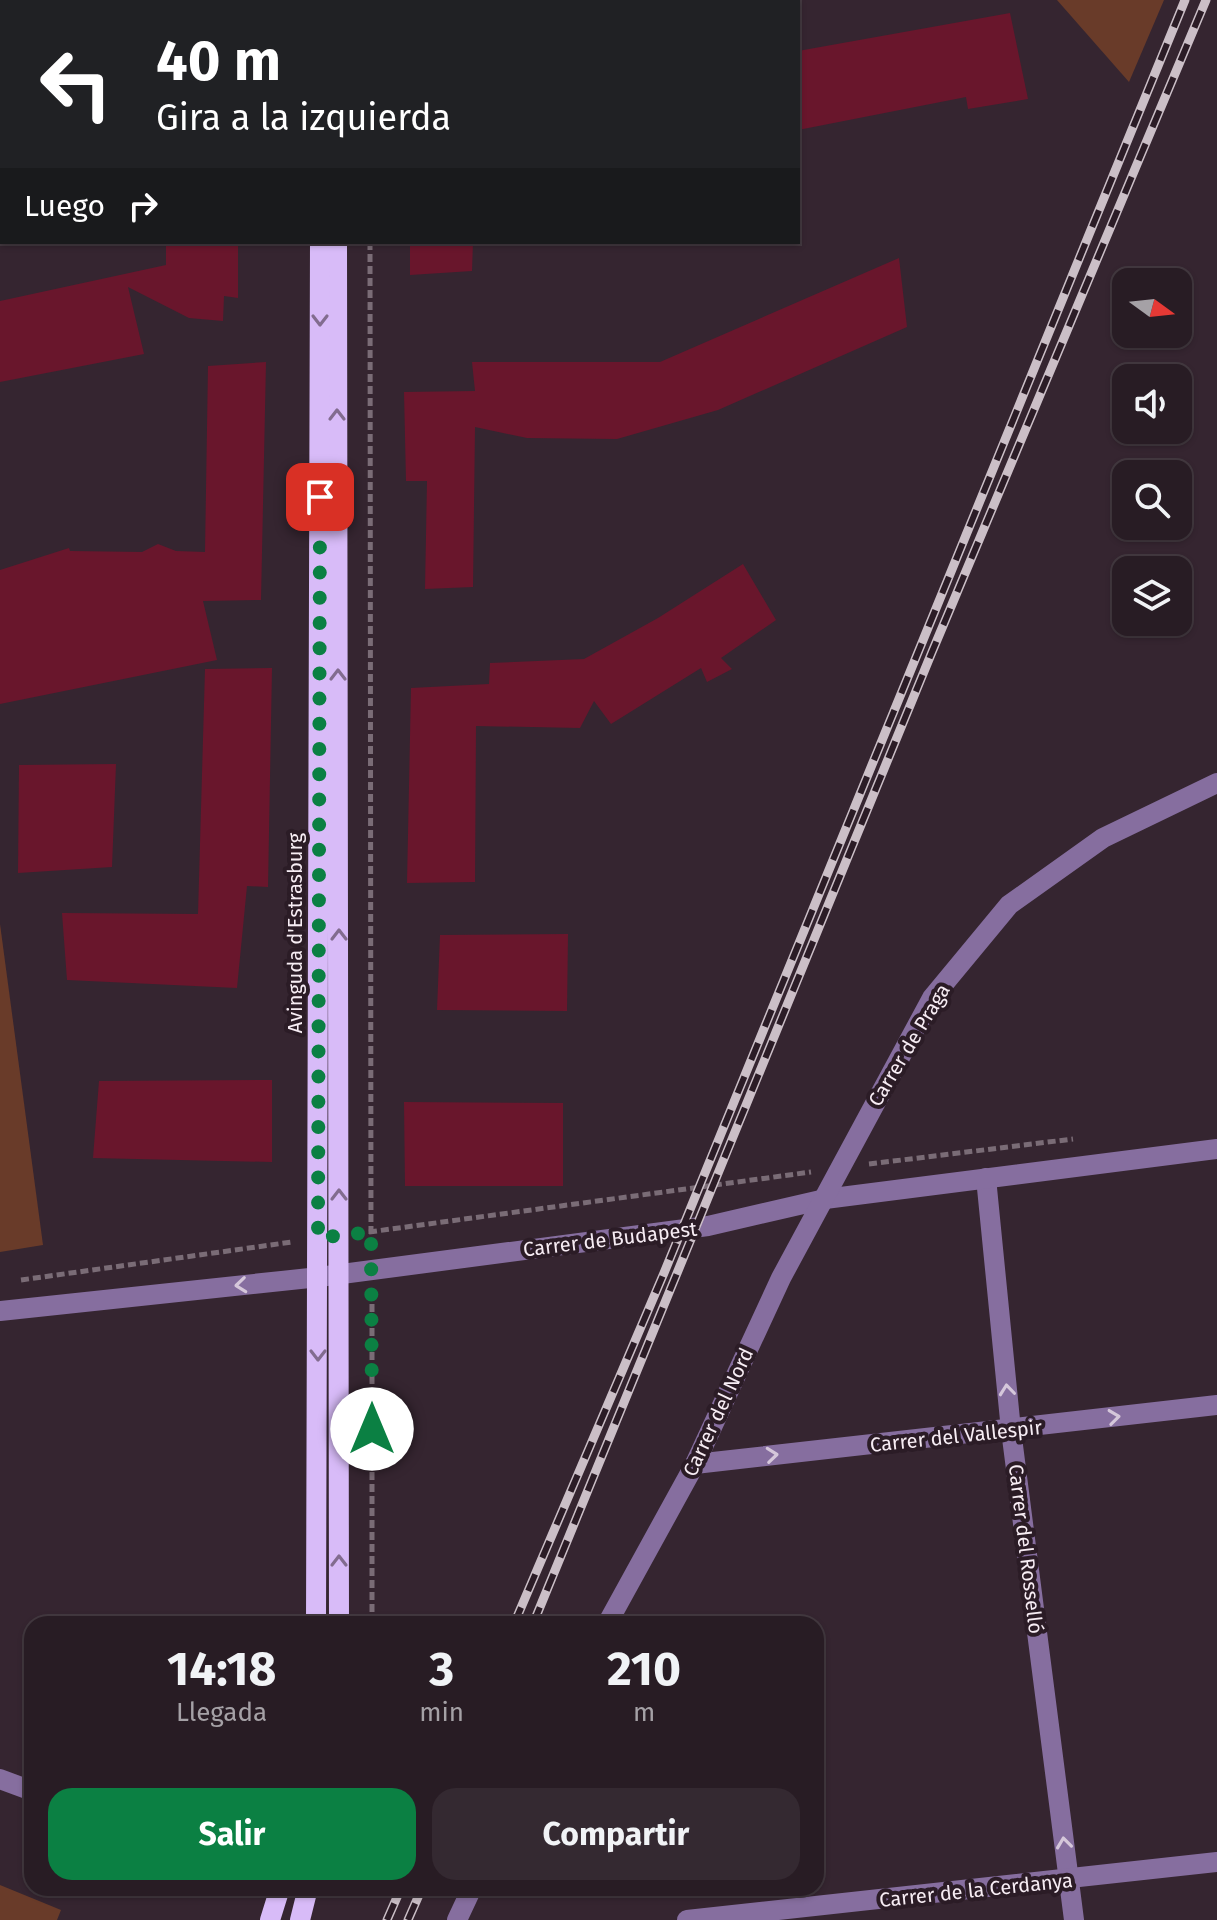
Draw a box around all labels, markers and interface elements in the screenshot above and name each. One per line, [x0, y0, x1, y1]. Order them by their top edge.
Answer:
text: 40 m [156, 28, 281, 95]
icon: left [24, 32, 128, 136]
text: Gira a la izquierda [156, 96, 451, 140]
icon: right [121, 184, 165, 228]
text: Luego [24, 188, 105, 224]
north arrow [1112, 268, 1192, 348]
map controls [1112, 268, 1192, 636]
one-way arrow [311, 314, 329, 327]
button: sound [1112, 364, 1192, 444]
one-way arrow [328, 408, 346, 421]
button: search [1112, 460, 1192, 540]
pin [286, 463, 354, 531]
icon: arrive [298, 475, 342, 519]
button: layers [1112, 556, 1192, 636]
one-way arrow [329, 668, 347, 681]
street label: Avinguda d'Estrasburg [283, 832, 307, 1033]
one-way arrow [330, 928, 347, 941]
street label: Carrer de Praga [863, 979, 955, 1111]
one-way arrow [330, 1188, 348, 1201]
street label: Carrer de Budapest [522, 1216, 699, 1262]
one-way arrow [234, 1276, 247, 1293]
street label: Carrer del Nord [678, 1344, 758, 1480]
one-way arrow [309, 1349, 327, 1362]
one-way arrow [999, 1383, 1016, 1396]
position arrow [330, 1387, 414, 1471]
one-way arrow [1108, 1409, 1121, 1426]
street label: Carrer del Vallespir [869, 1415, 1043, 1457]
one-way arrow [766, 1447, 779, 1464]
street label: Carrer del Rosselló [1004, 1463, 1048, 1635]
one-way arrow [330, 1554, 348, 1567]
text: 14:18 [167, 1640, 276, 1698]
text: 3 [429, 1640, 454, 1698]
text: 210 [607, 1640, 681, 1698]
text: Llegada [176, 1697, 267, 1728]
text: min [419, 1697, 464, 1728]
text: m [633, 1697, 655, 1728]
button: Salir [48, 1788, 416, 1880]
button: Compartir [432, 1788, 800, 1880]
one-way arrow [1056, 1836, 1073, 1850]
street label: Carrer de la Cerdanya [878, 1868, 1074, 1912]

